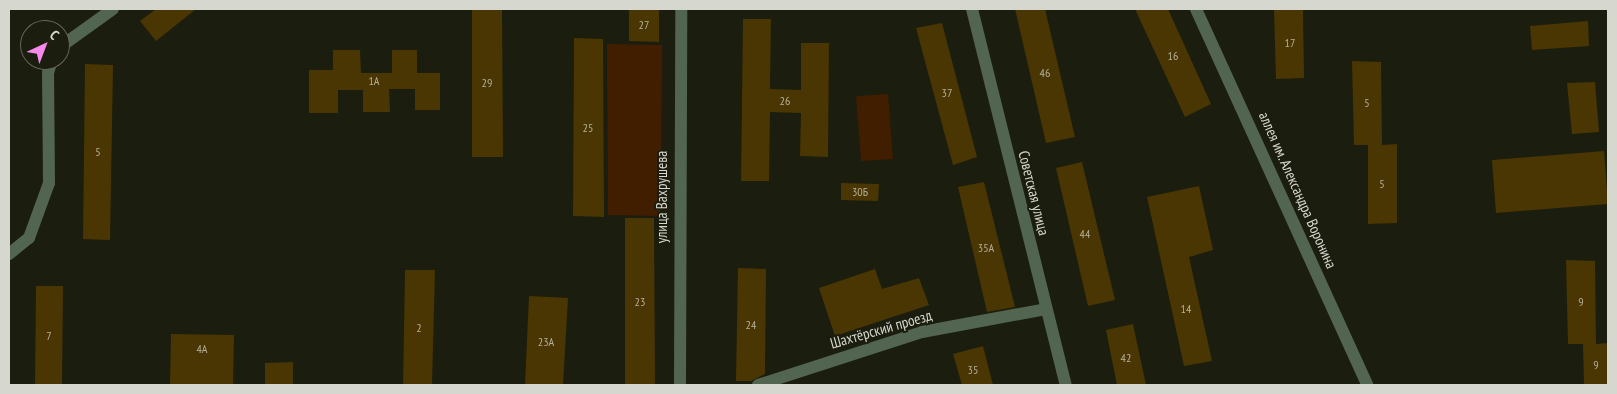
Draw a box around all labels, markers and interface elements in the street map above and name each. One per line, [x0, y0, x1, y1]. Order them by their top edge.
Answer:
house number: 27 [639, 18, 649, 32]
north arrow [20, 20, 70, 70]
text: С [46, 26, 63, 44]
house number: 17 [1285, 36, 1295, 50]
house number: 16 [1168, 49, 1178, 63]
house number: 46 [1040, 66, 1050, 80]
house number: 1А [368, 74, 380, 88]
house number: 29 [482, 76, 492, 90]
house number: 37 [942, 86, 952, 100]
house number: 26 [780, 94, 790, 108]
house number: 5 [1364, 96, 1370, 110]
street label: аллея им. Александра Воронина [1255, 108, 1341, 272]
house number: 25 [583, 121, 593, 135]
house number: 5 [95, 145, 101, 159]
street label: Советская улица [1015, 149, 1053, 237]
street label: улица Вахрушева [653, 151, 671, 243]
house number: 5 [1379, 177, 1385, 191]
house number: 30Б [852, 185, 868, 199]
house number: 44 [1080, 227, 1090, 241]
house number: 35А [978, 241, 994, 255]
house number: 23 [635, 295, 645, 309]
house number: 9 [1578, 295, 1584, 309]
house number: 14 [1181, 302, 1191, 316]
street label: Шахтёрский проезд [828, 306, 934, 352]
house number: 24 [746, 318, 756, 332]
house number: 2 [416, 321, 422, 335]
house number: 7 [46, 329, 52, 343]
house number: 23А [538, 335, 554, 349]
house number: 4А [196, 342, 208, 356]
house number: 42 [1121, 351, 1131, 365]
house number: 9 [1593, 358, 1599, 372]
house number: 35 [968, 363, 978, 377]

